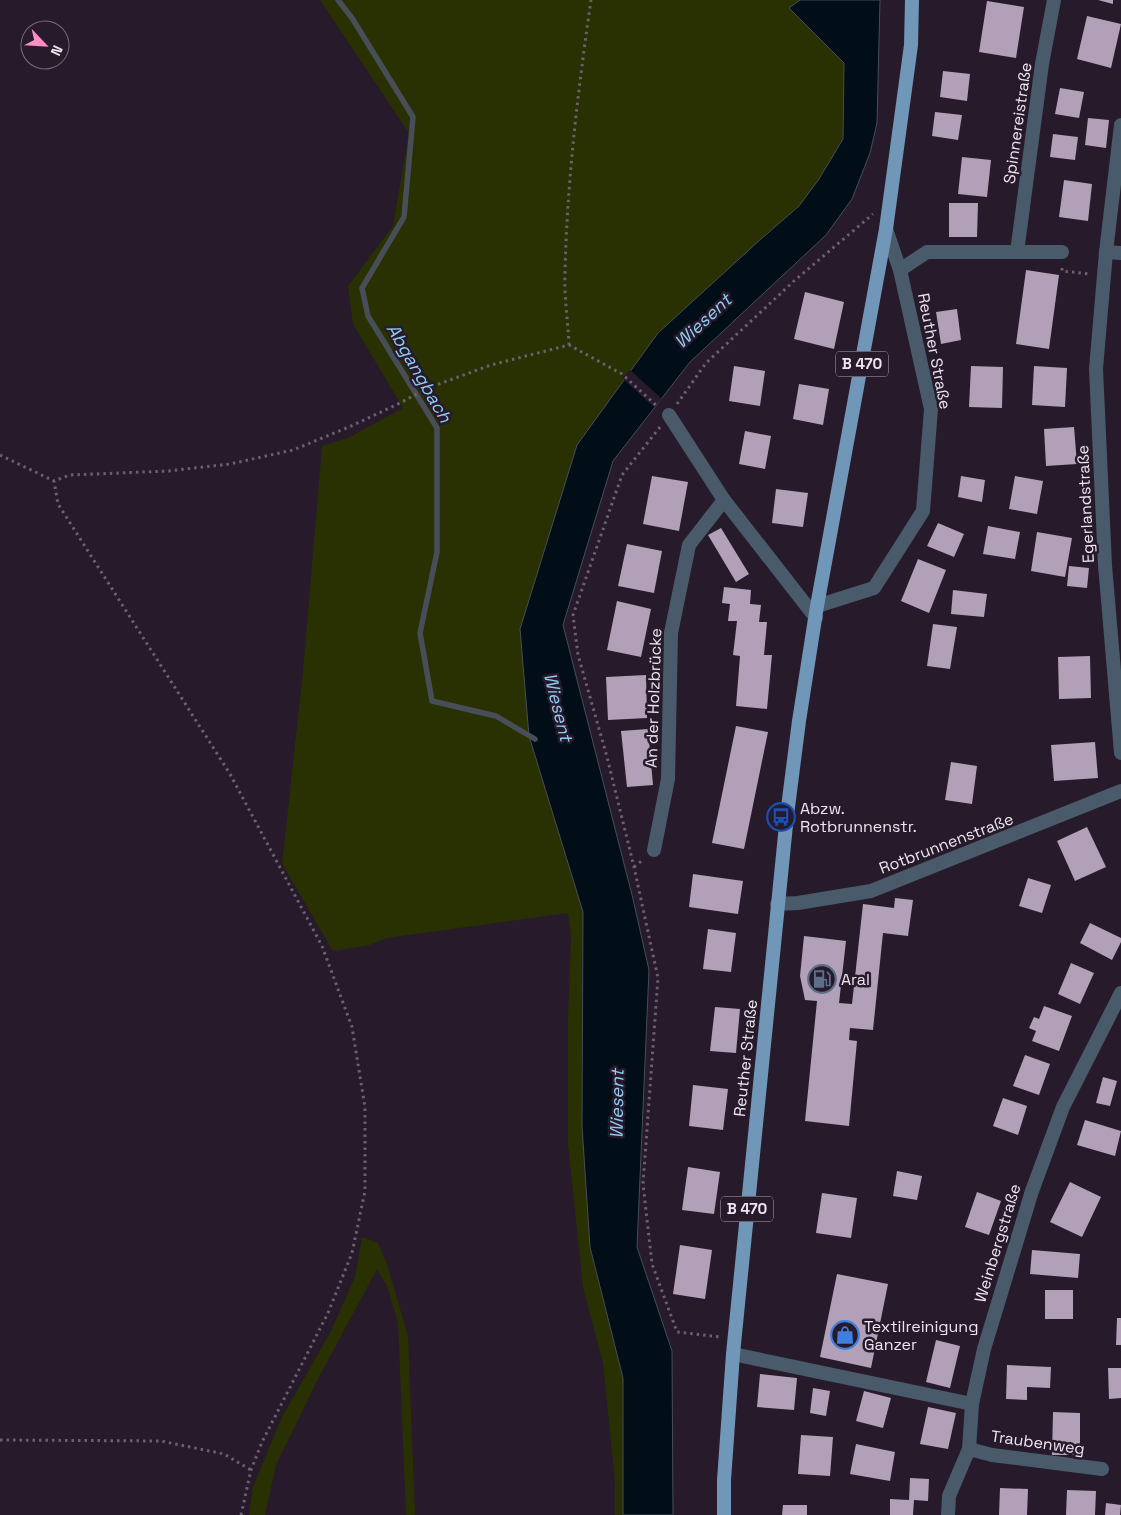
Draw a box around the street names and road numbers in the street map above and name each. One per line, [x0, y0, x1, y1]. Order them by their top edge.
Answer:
street label: Spinnereistraße [999, 61, 1036, 185]
street label: Reuther Straße [913, 291, 956, 411]
road number: B 470 [836, 352, 888, 376]
street label: Egerlandstraße [1072, 444, 1099, 563]
street label: An der Holzbrücke [641, 628, 666, 768]
street label: Rotbrunnenstraße [876, 808, 1016, 879]
street label: Reuther Straße [729, 998, 762, 1118]
street label: Weinbergstraße [969, 1181, 1025, 1305]
road number: B 470 [721, 1196, 773, 1222]
street label: Traubenweg [990, 1426, 1086, 1459]

